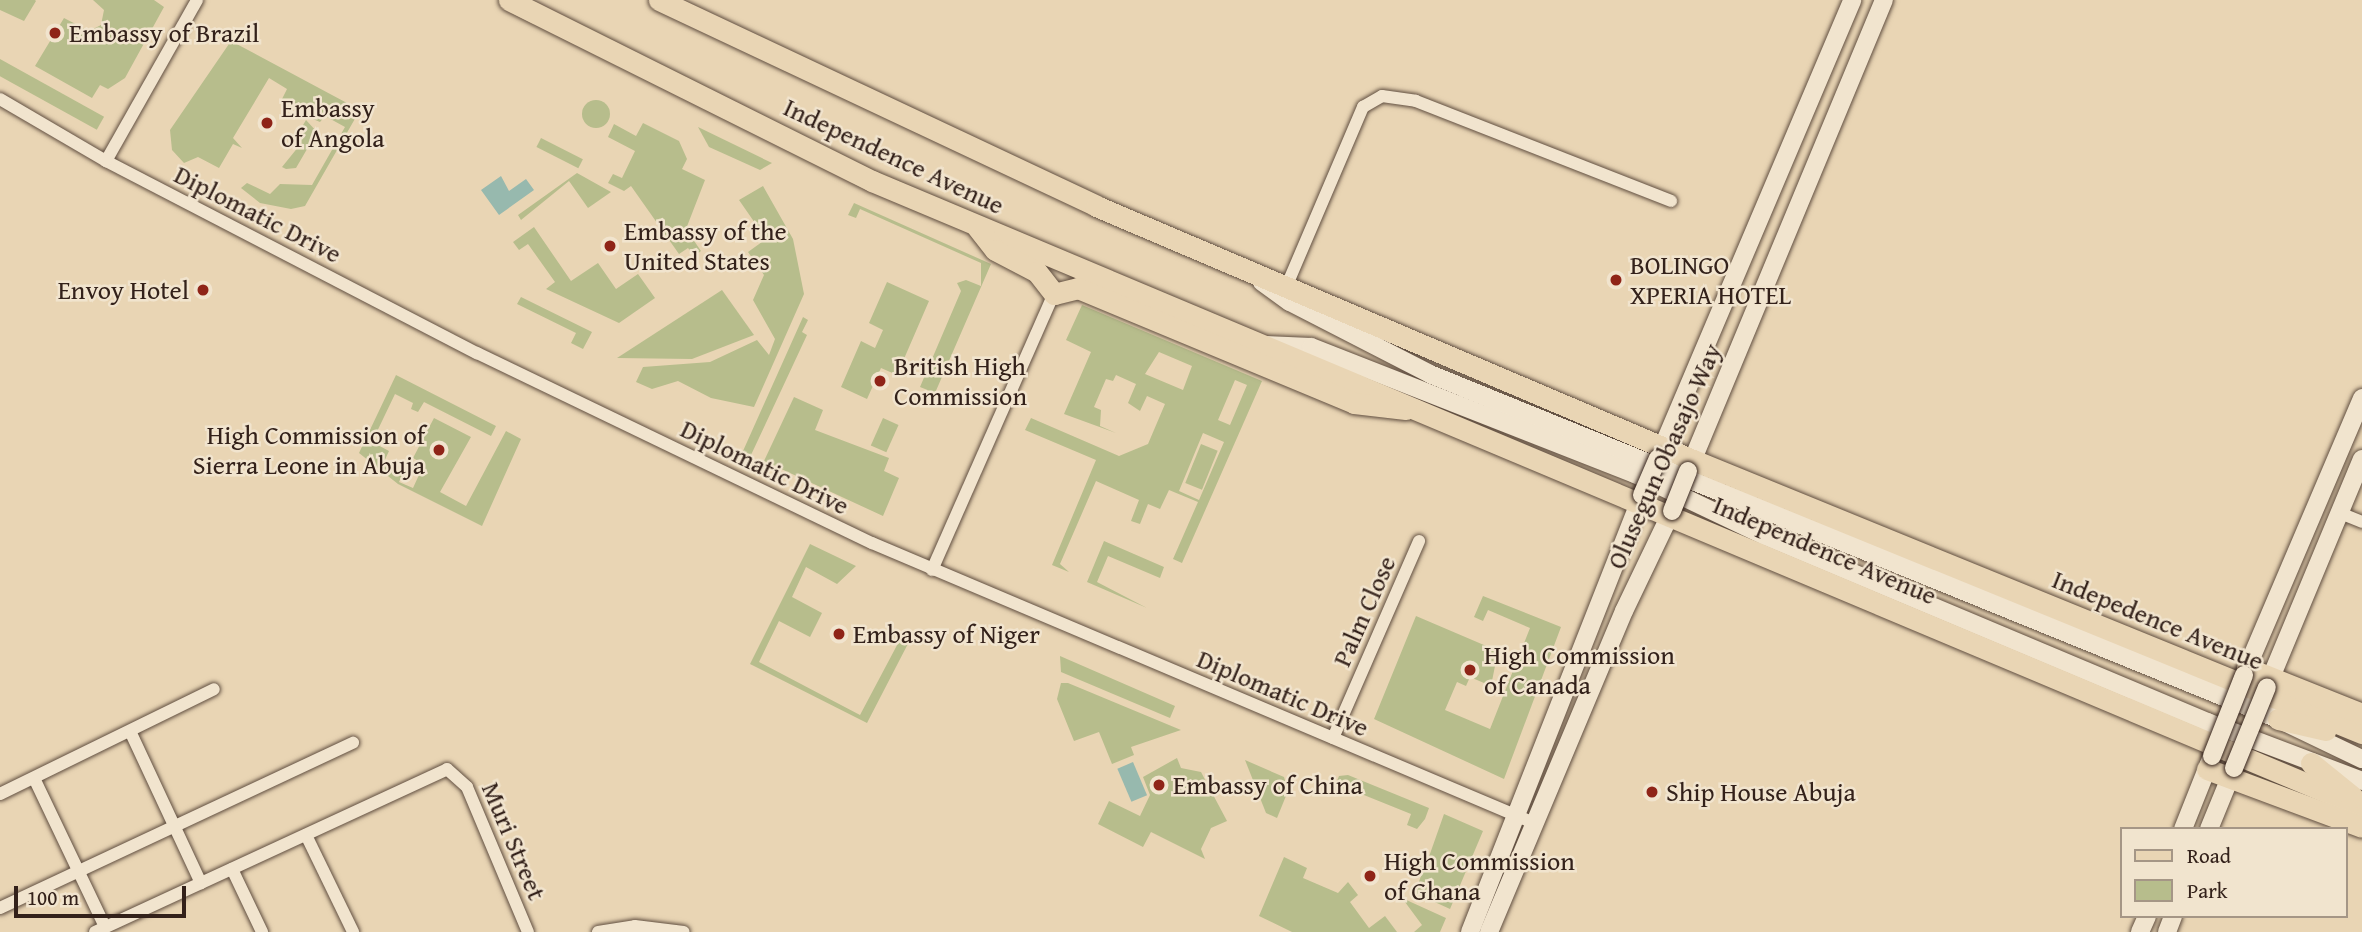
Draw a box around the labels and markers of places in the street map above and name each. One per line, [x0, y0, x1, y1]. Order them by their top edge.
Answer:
place label: Embassy of Brazil [69, 17, 259, 49]
marker: Embassy of Brazil [47, 25, 63, 41]
place label: Embassy of Angola [281, 92, 384, 154]
marker: Embassy of Angola [259, 115, 275, 131]
place label: Embassy of the United States [624, 215, 787, 276]
marker: Embassy of the United States [602, 238, 618, 254]
place label: BOLINGO XPERIA HOTEL [1630, 249, 1791, 310]
marker: BOLINGO XPERIA HOTEL [1608, 272, 1624, 288]
place label: Envoy Hotel [58, 274, 189, 306]
marker: Envoy Hotel [195, 282, 211, 298]
place label: British High Commission [894, 350, 1027, 412]
marker: British High Commission [872, 373, 888, 389]
place label: High Commission of Sierra Leone in Abuja [193, 419, 425, 480]
marker: High Commission of Sierra Leone in Abuja [431, 442, 447, 458]
place label: Embassy of Niger [853, 618, 1040, 650]
marker: Embassy of Niger [831, 626, 847, 642]
place label: High Commission of Canada [1484, 639, 1675, 700]
marker: High Commission of Canada [1462, 662, 1478, 678]
place label: Embassy of China [1173, 769, 1363, 801]
place label: Ship House Abuja [1666, 776, 1856, 808]
marker: Embassy of China [1151, 777, 1167, 793]
marker: Ship House Abuja [1644, 784, 1660, 800]
place label: High Commission of Ghana [1384, 845, 1575, 906]
marker: High Commission of Ghana [1362, 868, 1378, 884]

